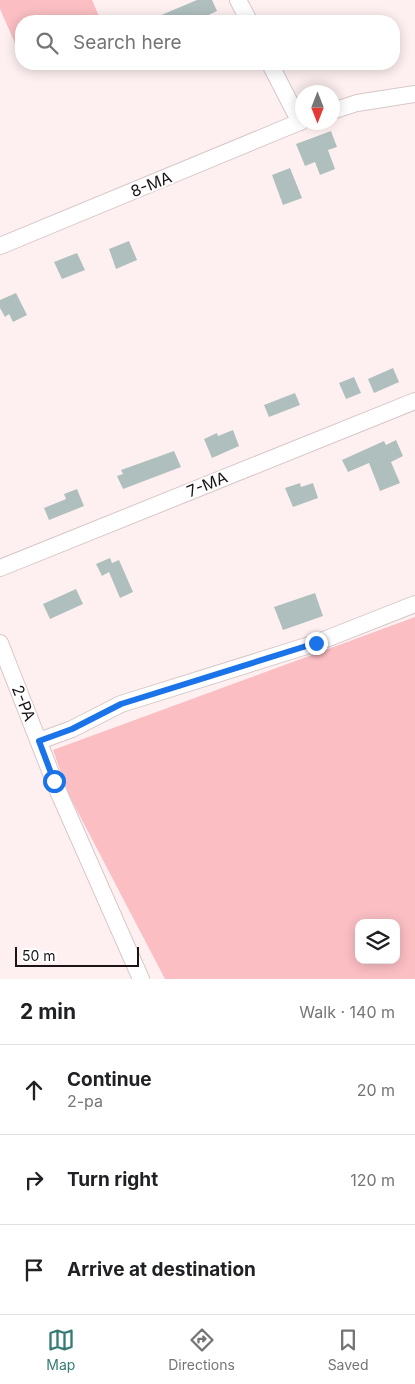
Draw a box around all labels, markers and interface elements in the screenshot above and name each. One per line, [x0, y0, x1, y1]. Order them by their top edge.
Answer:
search box [15, 15, 400, 70]
icon: search [33, 29, 61, 57]
text: Search here [73, 31, 182, 54]
north arrow [295, 85, 340, 130]
street label: 8-МА [127, 167, 175, 201]
street label: 7-МА [184, 467, 230, 501]
route end [305, 632, 328, 655]
street label: 2-РА [8, 682, 40, 724]
route start [43, 770, 66, 793]
map controls [355, 919, 400, 964]
button: layers [355, 919, 400, 964]
scale bar [15, 944, 139, 967]
text: 50 m [22, 947, 56, 964]
text: 2 min [20, 999, 76, 1024]
text: Walk · 140 m [299, 1002, 395, 1022]
text: Continue [67, 1068, 152, 1091]
icon: ahead [20, 1076, 48, 1104]
text: 20 m [357, 1080, 395, 1100]
text: 2-ра [67, 1091, 103, 1111]
icon: right [20, 1166, 48, 1194]
text: Turn right [67, 1168, 158, 1191]
text: 120 m [350, 1170, 395, 1190]
icon: arrive [20, 1256, 48, 1284]
text: Arrive at destination [67, 1258, 256, 1281]
tab: Map [46, 1326, 75, 1373]
tab: Directions [168, 1326, 235, 1373]
tab: Saved [328, 1326, 369, 1373]

